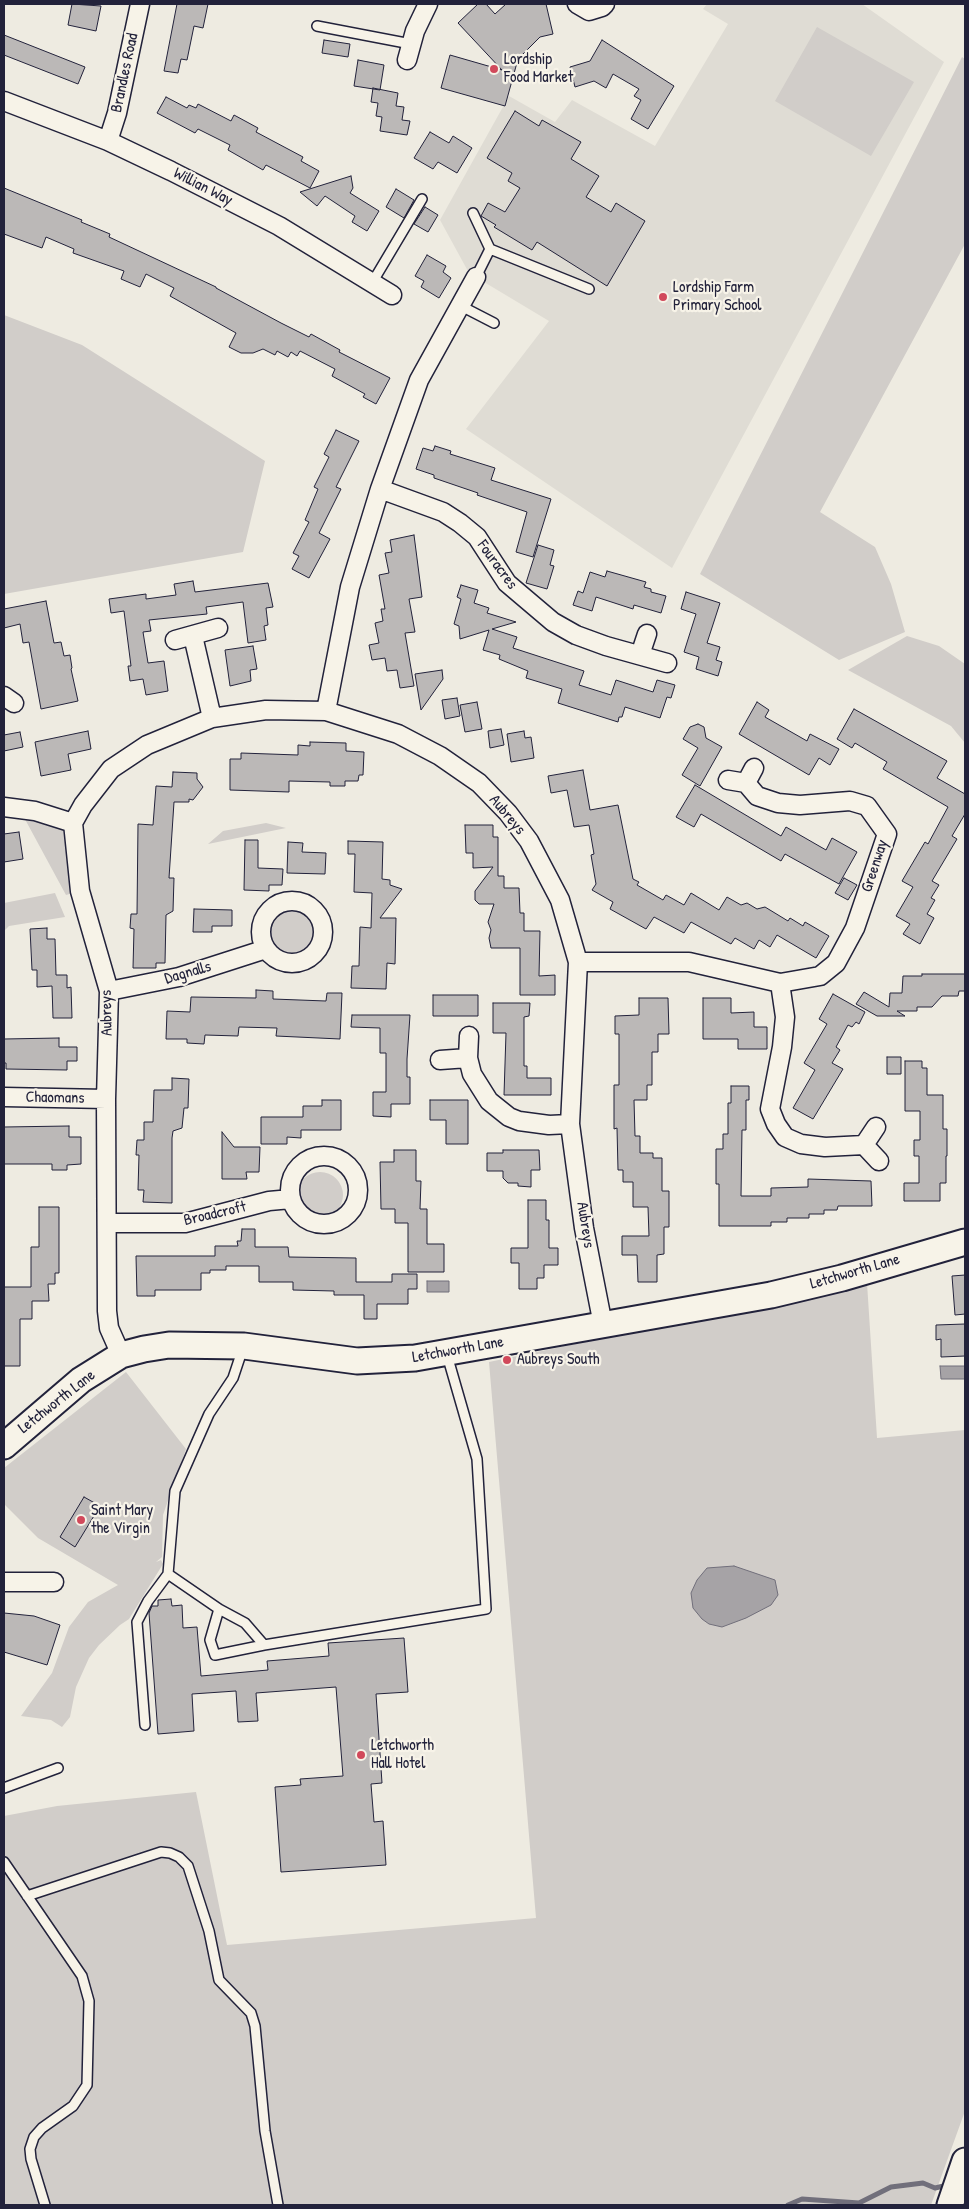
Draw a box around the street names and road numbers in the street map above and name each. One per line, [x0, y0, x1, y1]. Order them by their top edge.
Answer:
street label: Brandles Road [107, 32, 143, 114]
street label: Willian Way [170, 164, 236, 210]
street label: Fouracres [473, 537, 521, 593]
street label: Aubreys [485, 791, 529, 839]
street label: Greenway [857, 837, 893, 895]
street label: Dagnalls [162, 957, 214, 989]
street label: Aubreys [97, 990, 117, 1036]
street label: Chaomans [25, 1088, 85, 1108]
street label: Broadcroft [182, 1198, 248, 1230]
street label: Aubreys [572, 1201, 598, 1249]
street label: Letchworth Lane [808, 1250, 902, 1294]
street label: Letchworth Lane [411, 1333, 505, 1367]
street label: Letchworth Lane [15, 1366, 99, 1438]

